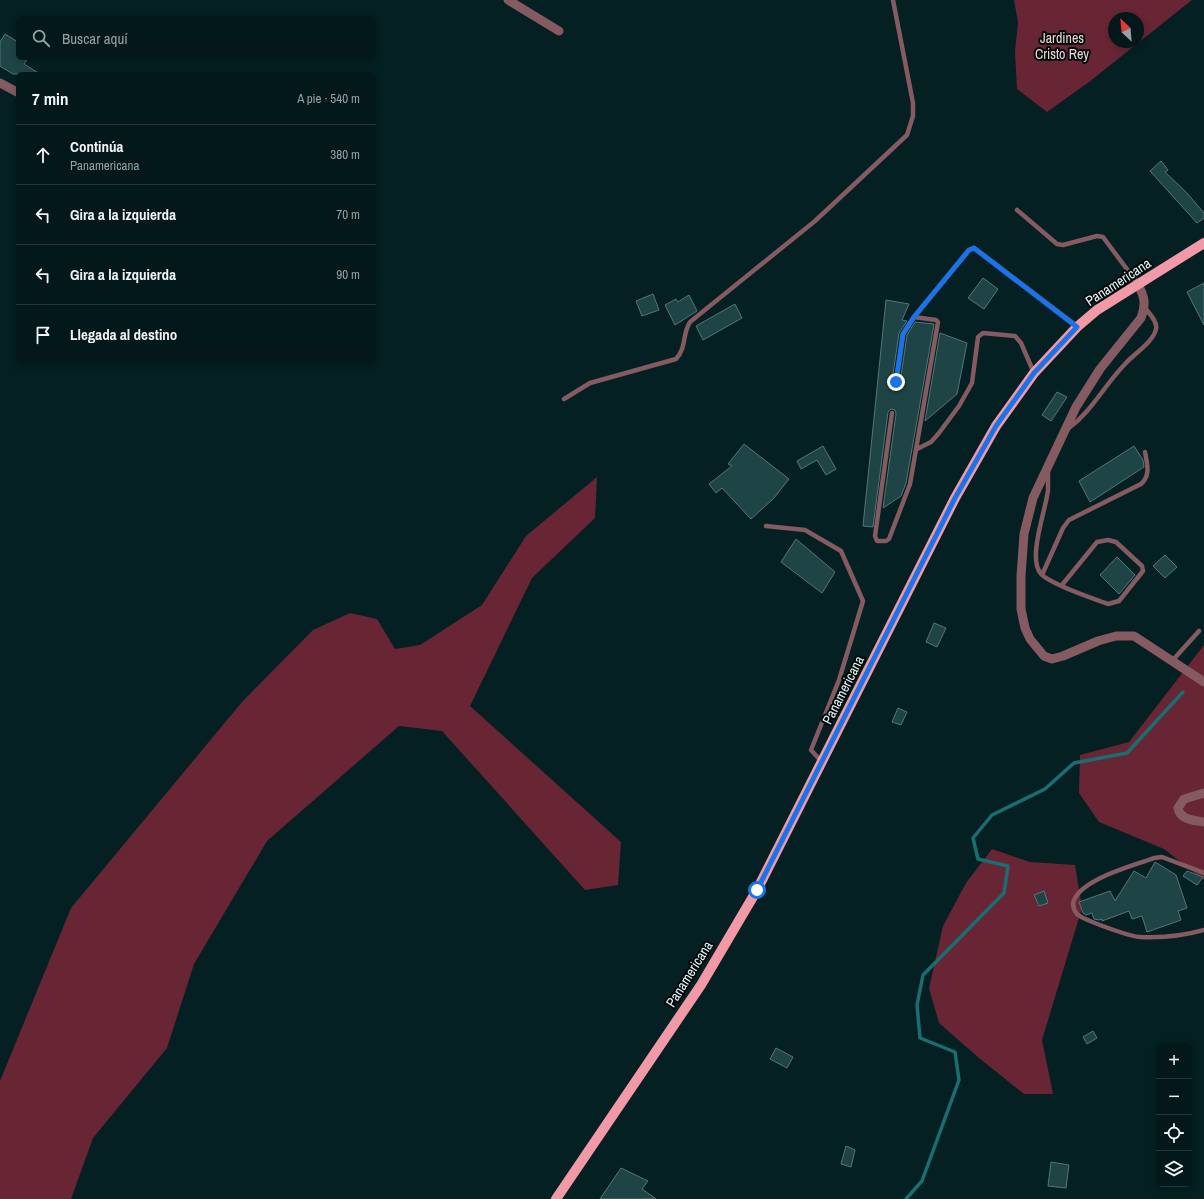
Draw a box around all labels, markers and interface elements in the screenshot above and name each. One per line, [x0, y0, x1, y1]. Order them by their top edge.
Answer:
north arrow [1108, 12, 1144, 48]
search box [16, 16, 376, 60]
icon: search [30, 27, 52, 49]
text: Buscar aquí [62, 28, 128, 49]
park label: Jardines Cristo Rey [1035, 29, 1089, 63]
text: 7 min [32, 87, 68, 110]
text: A pie · 540 m [297, 90, 360, 107]
text: Continúa [70, 136, 123, 157]
icon: ahead [32, 144, 54, 166]
text: 380 m [330, 146, 360, 163]
text: Panamericana [70, 157, 139, 174]
icon: left [32, 204, 54, 226]
text: Gira a la izquierda [70, 204, 176, 225]
text: 70 m [336, 206, 360, 223]
street label: Panamericana [1082, 254, 1155, 310]
icon: left [32, 264, 54, 286]
text: Gira a la izquierda [70, 264, 176, 285]
text: 90 m [336, 266, 360, 283]
icon: arrive [32, 324, 54, 346]
text: Llegada al destino [70, 324, 177, 345]
route end [887, 373, 905, 391]
street label: Panamericana [818, 652, 868, 727]
route start [748, 881, 766, 899]
street label: Panamericana [662, 937, 717, 1010]
map controls [1156, 1043, 1192, 1187]
button: + [1156, 1043, 1192, 1079]
button: − [1156, 1079, 1192, 1115]
button: locate [1156, 1115, 1192, 1151]
button: layers [1156, 1151, 1192, 1187]

